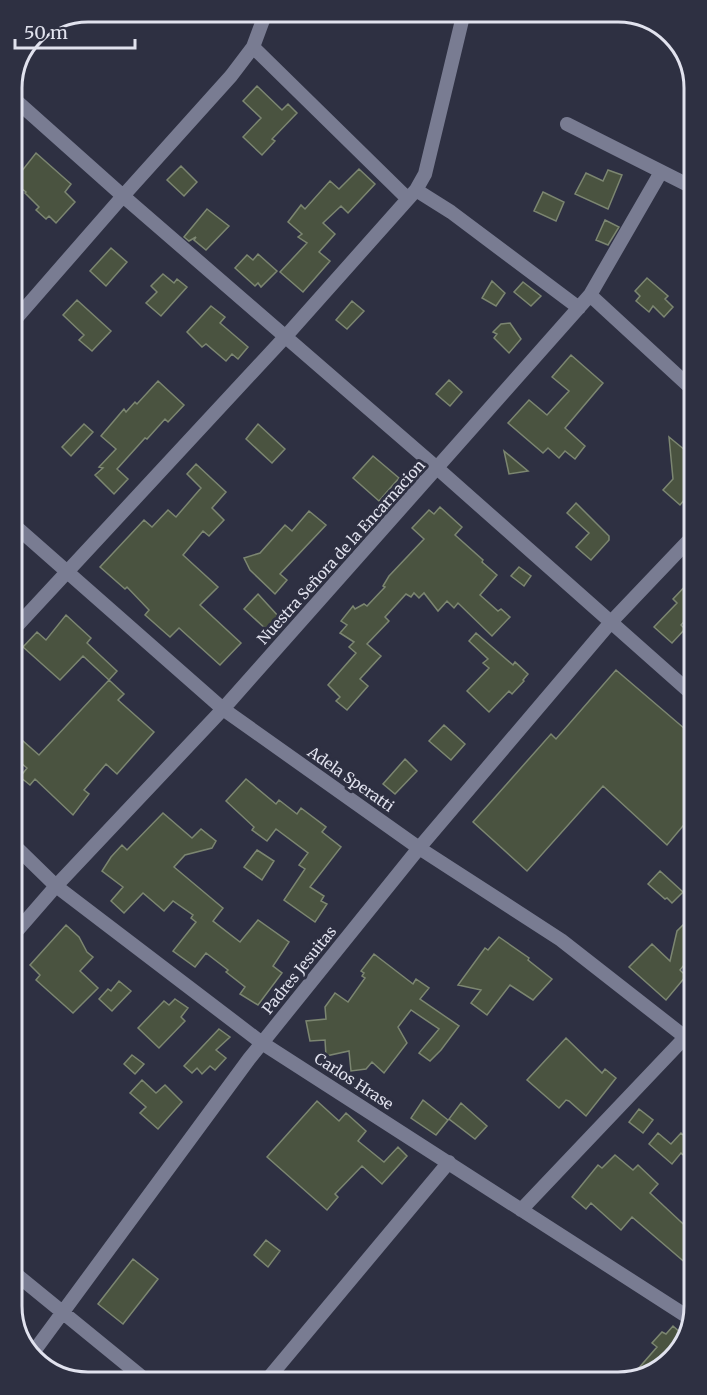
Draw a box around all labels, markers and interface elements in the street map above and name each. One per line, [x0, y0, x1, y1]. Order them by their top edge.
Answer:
scale bar [15, 12, 135, 50]
text: 50 m [24, 21, 68, 44]
street label: Nuestra Señora de la Encarnacion [253, 456, 429, 648]
street label: Adela Speratti [303, 742, 398, 816]
street label: Padres Jesuitas [258, 922, 340, 1018]
street label: Carlos Hrase [311, 1048, 397, 1114]

